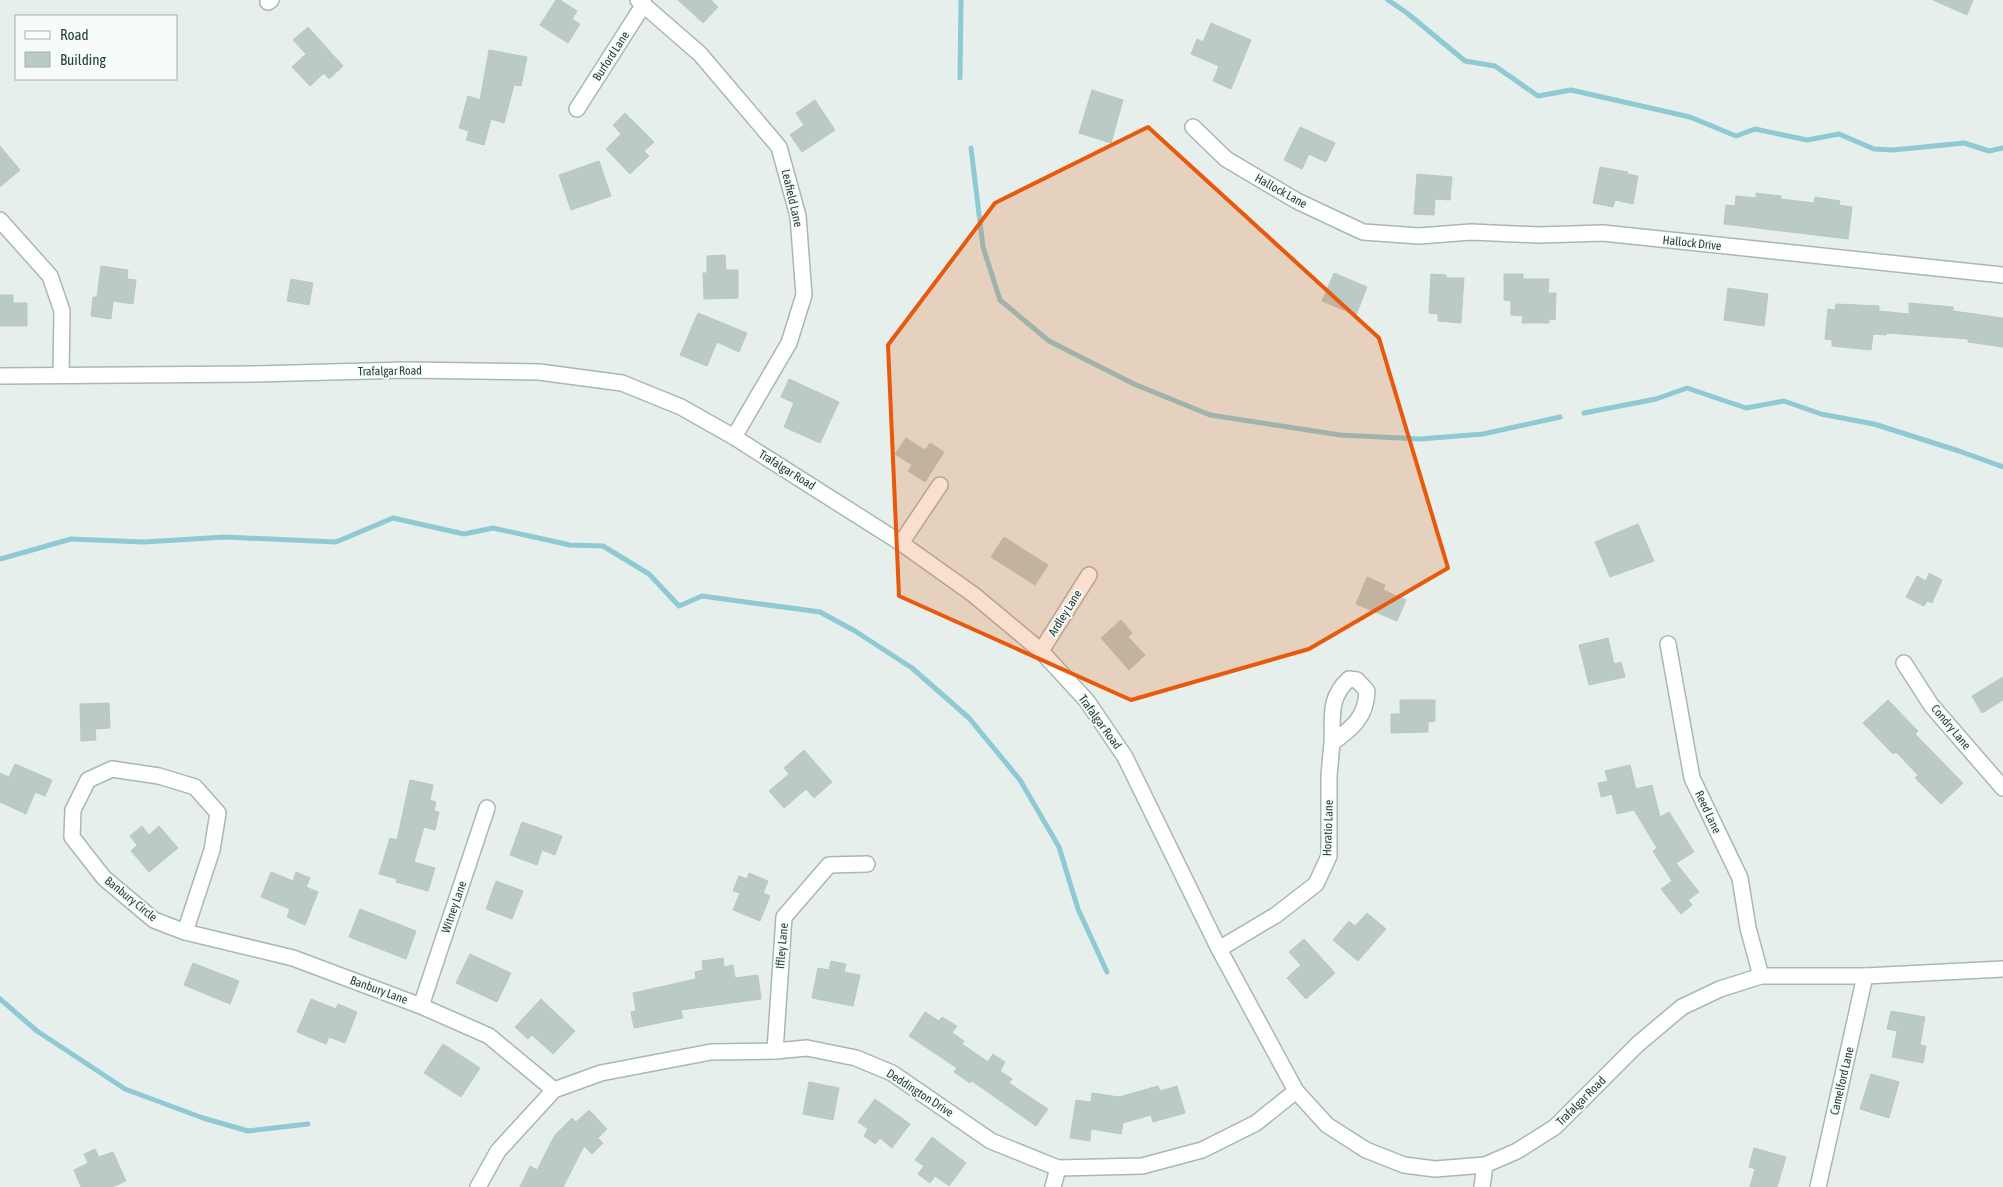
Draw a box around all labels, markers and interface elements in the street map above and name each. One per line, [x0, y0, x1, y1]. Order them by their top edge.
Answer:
legend [15, 15, 178, 80]
text: Road [60, 26, 89, 43]
street label: Burford Lane [590, 29, 632, 83]
text: Building [60, 51, 106, 68]
street label: Leafield Lane [779, 168, 805, 228]
street label: Hallock Lane [1253, 171, 1309, 211]
street label: Hallock Drive [1662, 233, 1722, 253]
street label: Trafalgar Road [358, 363, 422, 379]
street label: Trafalgar Road [756, 447, 818, 493]
street label: Ardley Lane [1045, 587, 1085, 639]
street label: Trafalgar Road [1076, 692, 1124, 752]
street label: Condry Lane [1928, 702, 1974, 752]
street label: Reed Lane [1692, 788, 1724, 836]
street label: Horatio Lane [1320, 800, 1336, 856]
street label: Banbury Circle [102, 874, 160, 924]
street label: Witney Lane [439, 879, 469, 935]
street label: Iffley Lane [773, 922, 791, 970]
street label: Banbury Lane [348, 973, 410, 1007]
street label: Camelford Lane [1827, 1046, 1857, 1116]
street label: Deddington Drive [884, 1066, 956, 1120]
street label: Trafalgar Road [1553, 1073, 1609, 1129]

